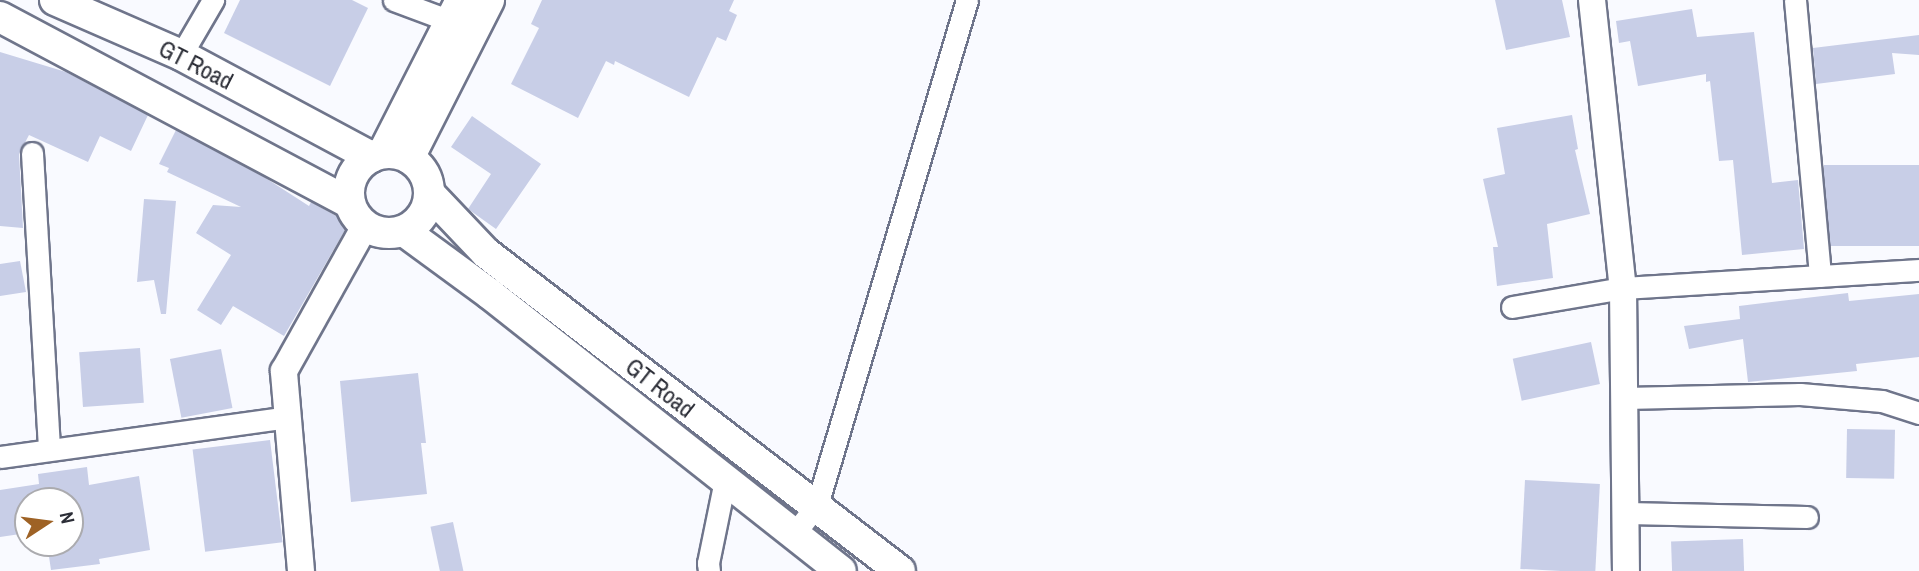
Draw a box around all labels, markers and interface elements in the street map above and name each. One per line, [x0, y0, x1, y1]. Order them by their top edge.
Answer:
street label: GT Road [154, 34, 238, 96]
street label: GT Road [620, 352, 700, 424]
north arrow [14, 487, 84, 557]
text: N [54, 509, 81, 526]

